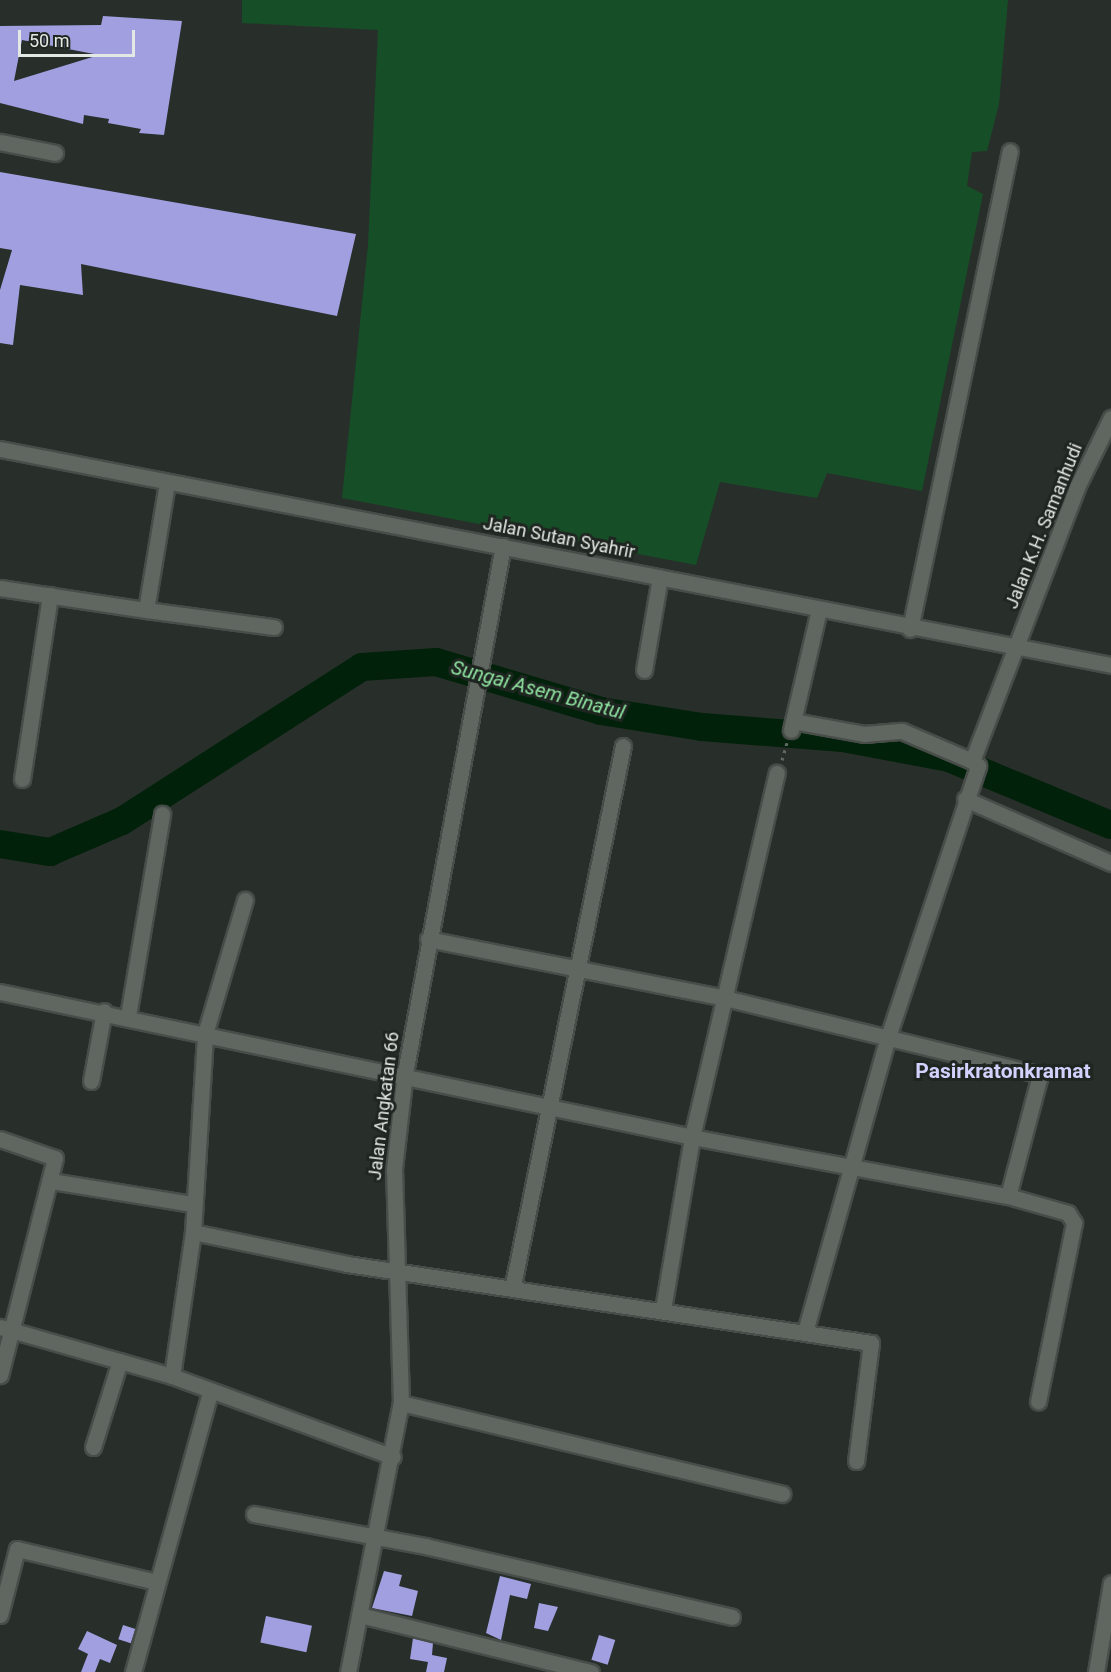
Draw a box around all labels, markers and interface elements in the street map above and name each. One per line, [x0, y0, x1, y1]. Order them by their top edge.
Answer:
scale bar [21, 18, 138, 56]
text: 50 m [29, 30, 69, 51]
street label: Jalan K.H. Samanhudi [1001, 440, 1087, 612]
street label: Jalan Sutan Syahrir [481, 513, 637, 563]
water label: Sungai Asem Binatul [449, 655, 627, 725]
street label: Jalan Angkatan 66 [364, 1031, 404, 1181]
district label: Pasirkratonkramat [915, 1058, 1091, 1084]

